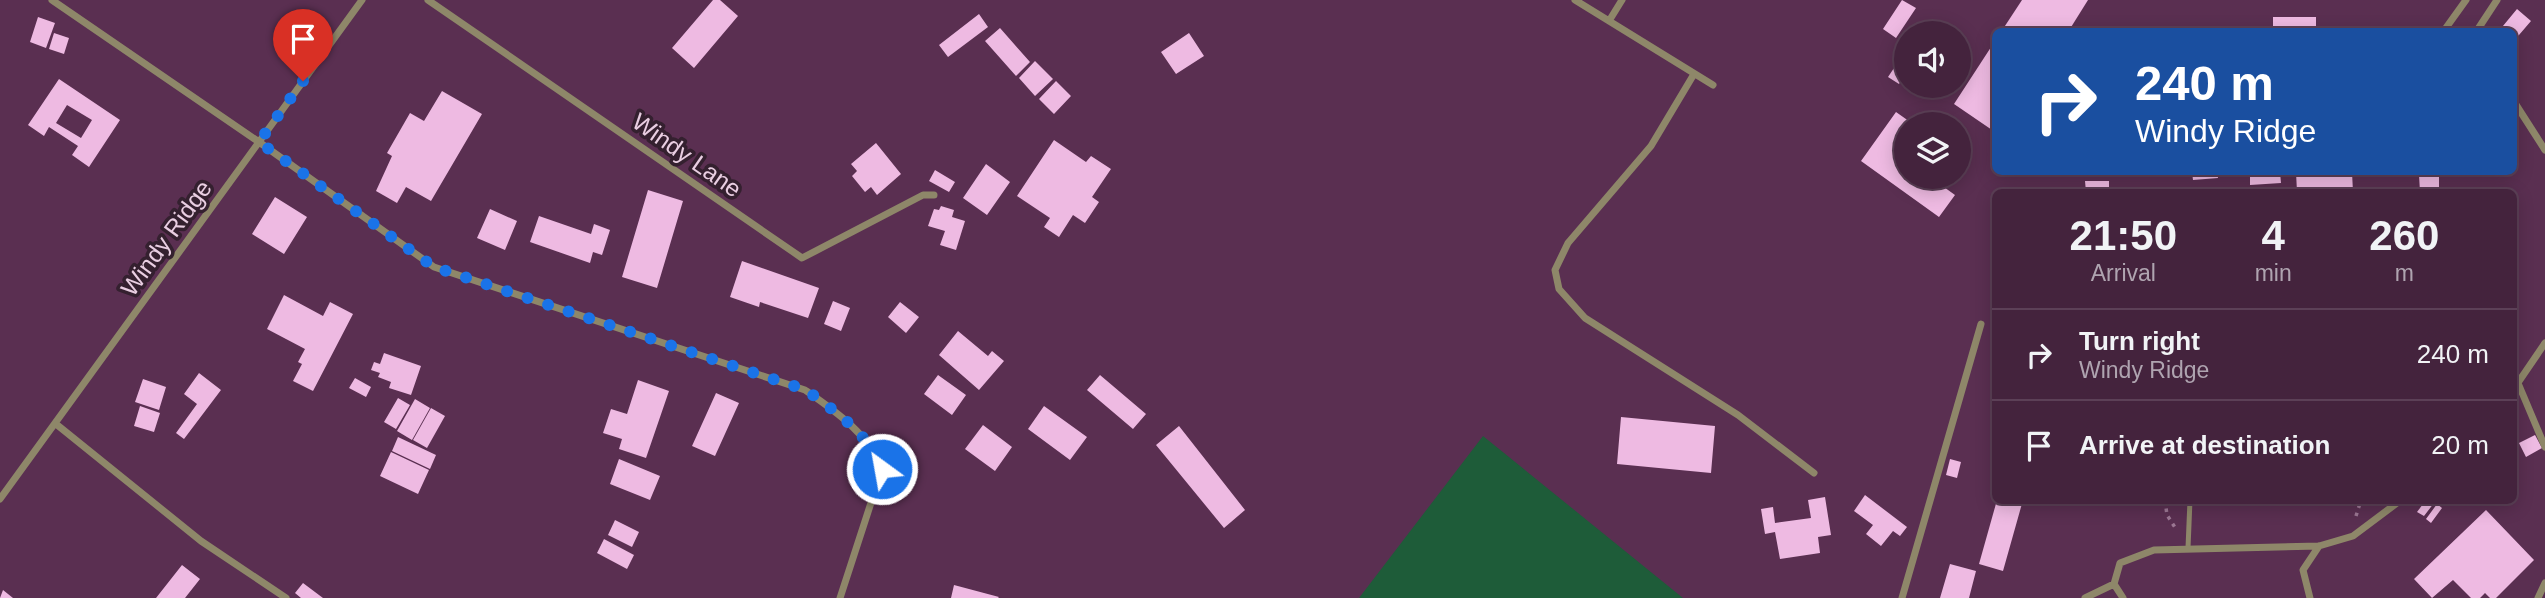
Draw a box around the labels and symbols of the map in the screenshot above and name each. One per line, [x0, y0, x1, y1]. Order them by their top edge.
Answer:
pin [273, 9, 333, 81]
street label: Windy Lane [627, 108, 747, 202]
street label: Windy Ridge [115, 175, 217, 301]
position arrow [845, 432, 919, 506]

